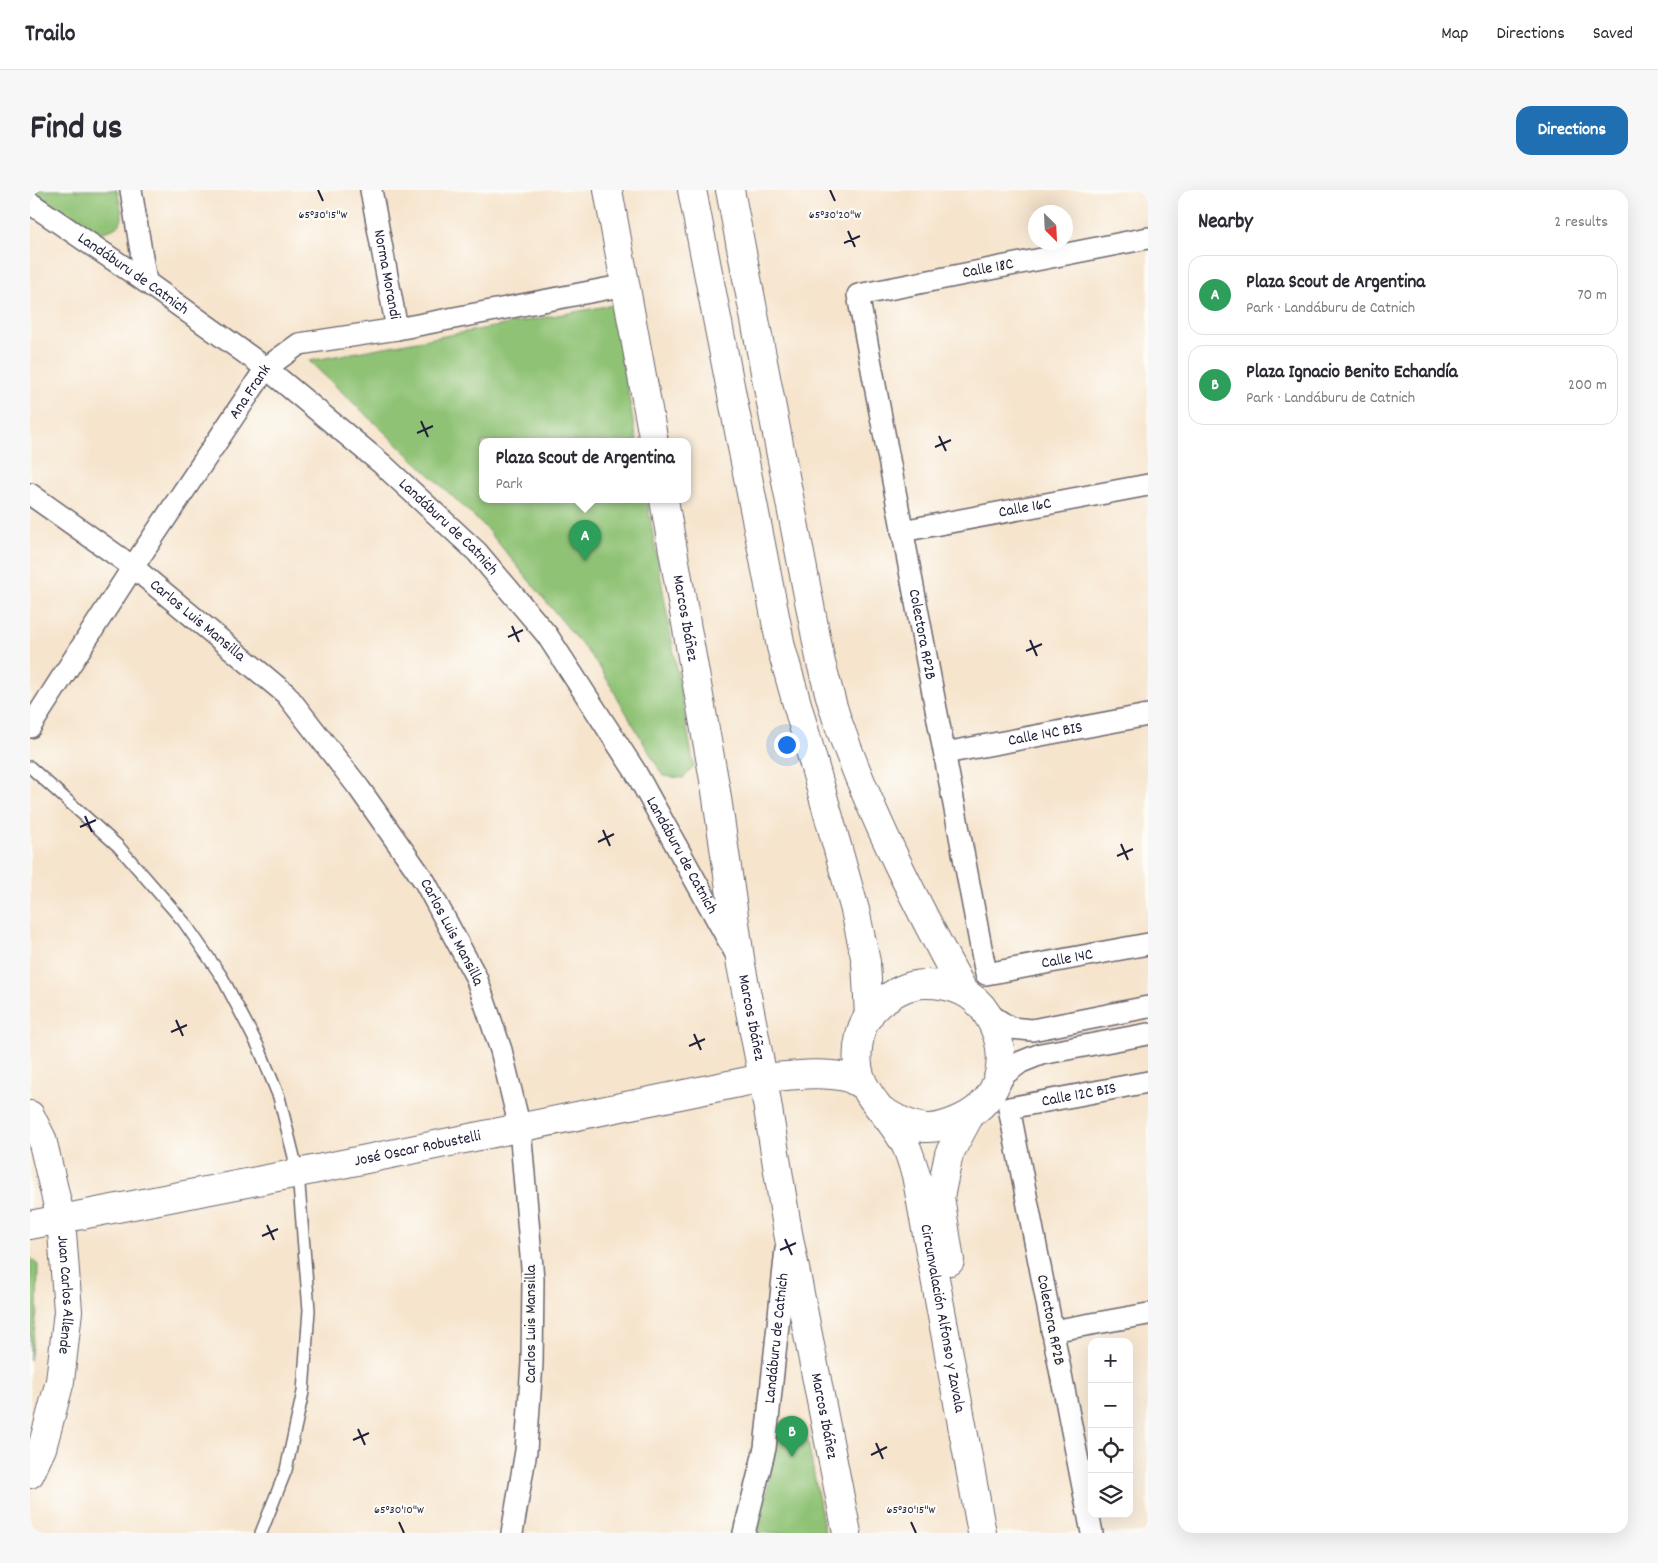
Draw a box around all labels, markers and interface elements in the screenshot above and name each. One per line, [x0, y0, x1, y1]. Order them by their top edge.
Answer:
text: Trailo [25, 18, 76, 52]
text: Map [1441, 22, 1468, 47]
text: Directions [1496, 22, 1565, 47]
text: Saved [1593, 22, 1633, 47]
text: Find us [30, 105, 122, 155]
button: Directions [1516, 106, 1628, 155]
north arrow [1028, 205, 1073, 250]
text: 65°30'15"W [299, 207, 348, 224]
text: 65°30'20"W [809, 207, 861, 224]
text: Nearby [1198, 208, 1253, 238]
text: 2 results [1554, 211, 1608, 234]
street label: Landáburu de Catnich [73, 227, 193, 321]
street label: Norma Morandi [367, 228, 406, 321]
street label: Calle 18C [960, 253, 1016, 285]
text: Plaza Scout de Argentina [1246, 270, 1425, 297]
text: A [1211, 284, 1219, 307]
text: 70 m [1577, 284, 1607, 307]
text: Park · Landáburu de Catnich [1246, 297, 1415, 320]
street label: Ana Frank [223, 360, 277, 424]
text: Plaza Ignacio Benito Echandía [1246, 360, 1458, 387]
text: B [1211, 374, 1219, 397]
text: 200 m [1568, 374, 1607, 397]
text: Park · Landáburu de Catnich [1246, 387, 1415, 410]
popup [479, 438, 691, 503]
text: Plaza Scout de Argentina [495, 446, 675, 473]
street label: Landáburu de Catnich [393, 473, 503, 580]
text: Park [495, 473, 523, 496]
street label: Calle 16C [997, 492, 1053, 524]
pin: A [569, 520, 601, 561]
street label: Marcos Ibáñez [666, 573, 704, 663]
street label: Carlos Luis Mansilla [144, 574, 251, 668]
street label: Colectora RP2B [902, 587, 942, 682]
street label: Calle 14C BIS [1006, 716, 1084, 752]
your location [774, 732, 800, 758]
street label: Landáburu de Catnich [640, 792, 723, 918]
street label: Carlos Luis Mansilla [414, 875, 490, 989]
street label: Calle 14C [1040, 943, 1095, 975]
street label: Marcos Ibáñez [732, 973, 771, 1063]
street label: Calle 12C BIS [1040, 1077, 1118, 1113]
street label: José Oscar Robustelli [352, 1124, 483, 1173]
street label: Circunvalación Alfonso y Zavala [914, 1222, 971, 1415]
street label: Juan Carlos Allende [51, 1234, 80, 1355]
street label: Carlos Luis Mansilla [520, 1264, 543, 1383]
street label: Landáburu de Catnich [758, 1272, 795, 1405]
street label: Colectora RP2B [1030, 1273, 1070, 1367]
map controls [1088, 1338, 1133, 1518]
button: + [1088, 1338, 1133, 1383]
street label: Marcos Ibáñez [804, 1371, 844, 1461]
button: − [1088, 1383, 1133, 1428]
pin: B [776, 1416, 808, 1457]
button: locate [1088, 1428, 1133, 1473]
button: layers [1088, 1473, 1133, 1518]
text: 65°30'10"W [374, 1502, 424, 1519]
text: 65°30'15"W [887, 1502, 936, 1519]

